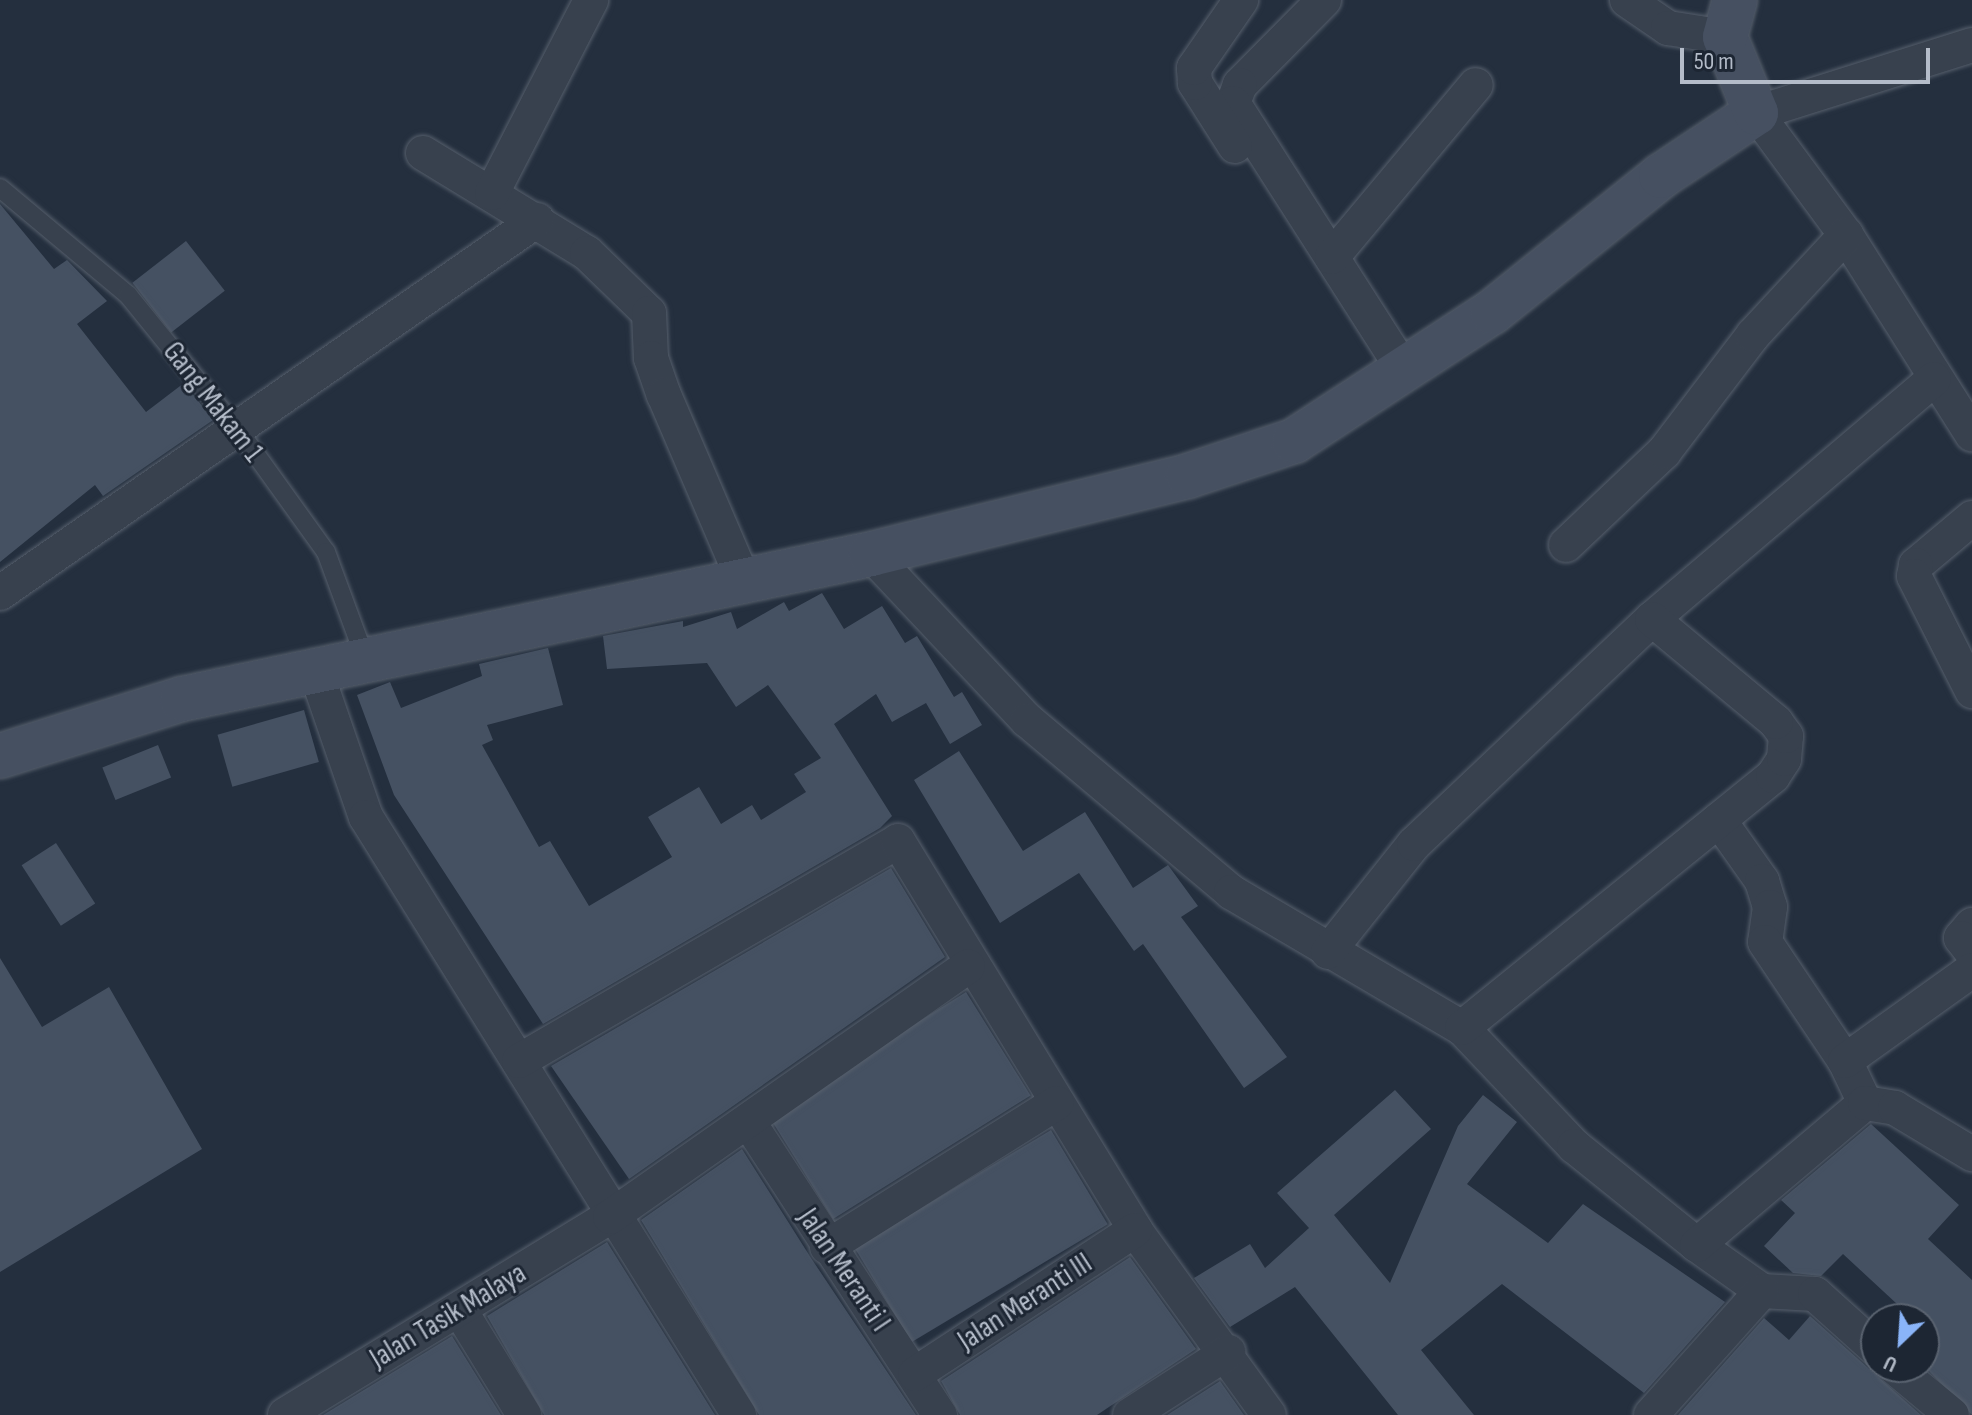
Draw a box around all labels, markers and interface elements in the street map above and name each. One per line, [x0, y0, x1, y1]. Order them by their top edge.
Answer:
scale bar [1684, 32, 1934, 82]
text: 50 m [1694, 47, 1734, 76]
street label: Gang Makam 1 [155, 335, 271, 469]
street label: Jalan Meranti I [790, 1202, 898, 1338]
street label: Jalan Meranti III [951, 1245, 1099, 1359]
street label: Jalan Tasik Malaya [363, 1255, 533, 1377]
north arrow [1860, 1303, 1940, 1383]
text: U [1880, 1349, 1901, 1378]

